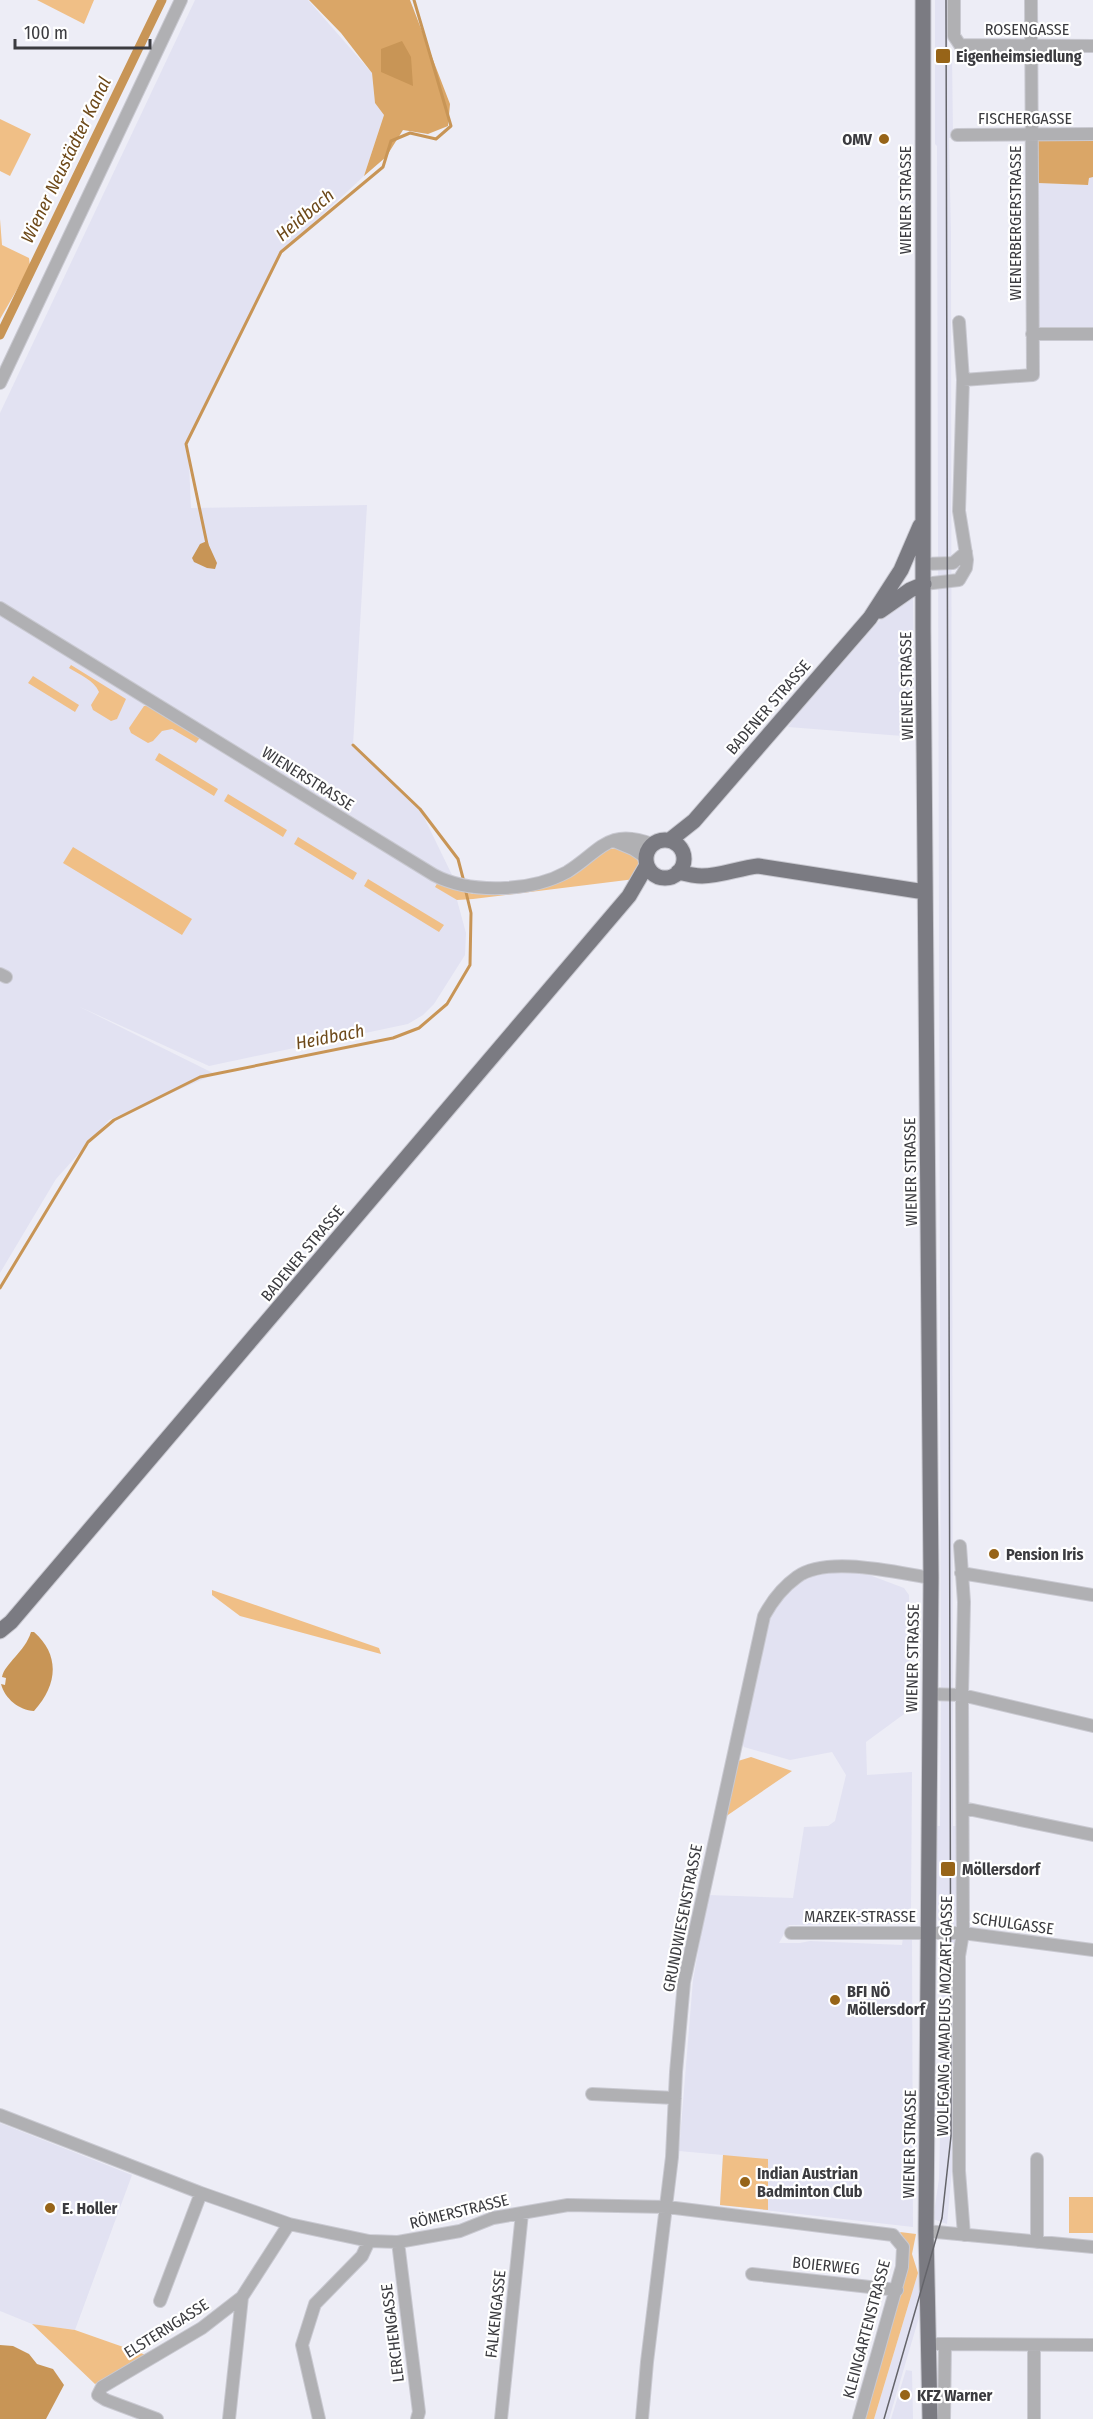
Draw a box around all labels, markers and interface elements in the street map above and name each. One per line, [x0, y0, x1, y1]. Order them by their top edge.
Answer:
scale bar [15, 12, 150, 50]
street label: ROSENGASSE [985, 20, 1069, 39]
text: 100 m [24, 22, 68, 44]
marker: Eigenheimsiedlung [934, 47, 952, 65]
place label: Eigenheimsiedlung [956, 47, 1082, 66]
water label: Wiener Neustädter Kanal [16, 73, 116, 247]
street label: FISCHERGASSE [978, 109, 1072, 128]
place label: OMV [842, 130, 873, 149]
marker: OMV [877, 132, 891, 146]
street label: WIENERBERGERSTRASSE [1006, 145, 1025, 301]
street label: WIENER STRASSE [896, 146, 915, 254]
water label: Heidbach [271, 184, 339, 246]
street label: WIENER STRASSE [896, 631, 917, 741]
street label: BADENER STRASSE [722, 656, 815, 758]
street label: WIENERSTRASSE [258, 743, 357, 814]
water label: Heidbach [294, 1020, 366, 1054]
street label: WIENER STRASSE [900, 1117, 921, 1227]
street label: BADENER STRASSE [257, 1202, 348, 1305]
place label: Pension Iris [1006, 1545, 1083, 1564]
marker: Pension Iris [987, 1547, 1001, 1561]
street label: WIENER STRASSE [902, 1603, 923, 1713]
street label: GRUNDWIESENSTRASSE [659, 1843, 706, 1994]
marker: Möllersdorf [939, 1860, 957, 1878]
place label: Möllersdorf [962, 1860, 1042, 1879]
street label: WOLFGANG AMADEUS MOZART-GASSE [933, 1896, 956, 2136]
street label: MARZEK-STRASSE [804, 1907, 916, 1926]
street label: SCHULGASSE [971, 1908, 1055, 1939]
place label: BFI NÖ Möllersdorf [847, 1981, 927, 2019]
marker: BFI NÖ Möllersdorf [828, 1993, 842, 2007]
street label: WIENER STRASSE [899, 2089, 920, 2199]
place label: Indian Austrian Badminton Club [757, 2164, 863, 2201]
marker: Indian Austrian Badminton Club [738, 2175, 752, 2189]
street label: RÖMERSTRASSE [408, 2190, 511, 2233]
place label: E. Holler [62, 2199, 118, 2218]
marker: E. Holler [43, 2201, 57, 2215]
street label: BOIERWEG [791, 2253, 861, 2278]
street label: KLEINGARTENSTRASSE [839, 2258, 894, 2401]
street label: FALKENGASSE [481, 2269, 510, 2359]
street label: LERCHENGASSE [377, 2283, 408, 2383]
street label: ELSTERNGASSE [120, 2295, 212, 2362]
place label: KFZ Warner [917, 2386, 992, 2405]
marker: KFZ Warner [898, 2388, 912, 2402]

